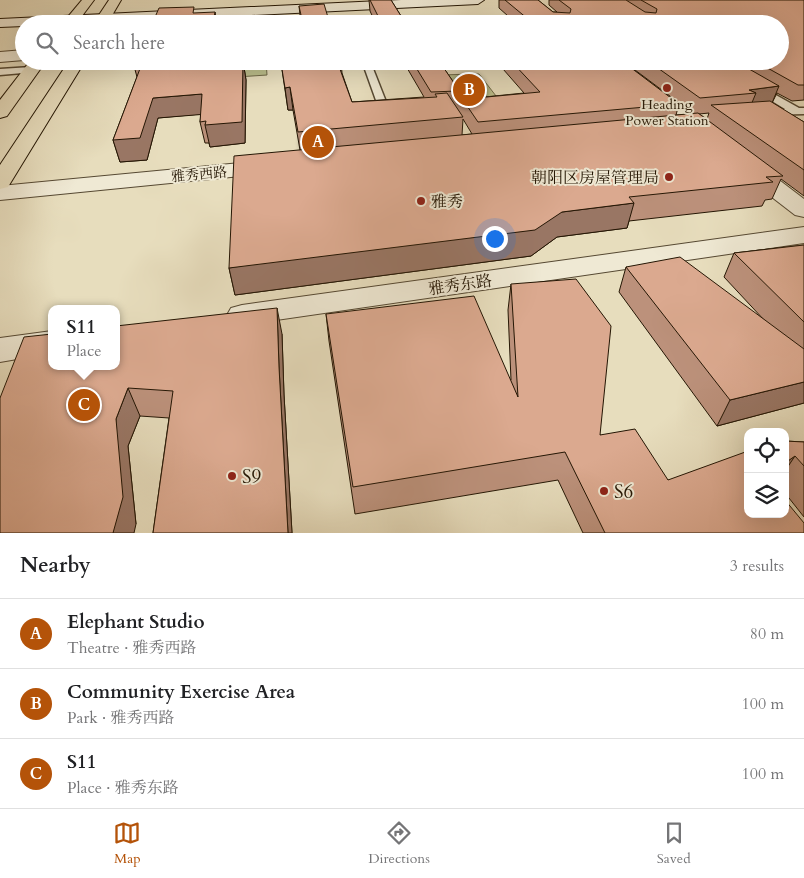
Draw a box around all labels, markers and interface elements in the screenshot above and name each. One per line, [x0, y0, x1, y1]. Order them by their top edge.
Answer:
search box [15, 15, 789, 70]
icon: search [33, 29, 61, 57]
text: Search here [73, 30, 165, 56]
pin: B [453, 71, 485, 109]
marker: Heading Power Station [661, 82, 673, 94]
place label: Heading Power Station [625, 95, 709, 130]
pin: A [302, 123, 334, 161]
street label: 雅秀西路 [170, 163, 228, 186]
place label: 朝阳区房屋管理局 [531, 167, 659, 189]
marker: 朝阳区房屋管理局 [663, 171, 675, 183]
place label: 雅秀 [431, 191, 463, 213]
marker: 雅秀 [415, 195, 427, 207]
your location [482, 226, 508, 252]
street label: 雅秀东路 [427, 270, 493, 300]
popup [48, 305, 120, 370]
text: S11 [66, 314, 96, 340]
text: Place [66, 340, 102, 362]
pin: C [68, 386, 100, 424]
map controls [744, 428, 789, 518]
button: locate [744, 428, 789, 473]
place label: S9 [242, 464, 262, 490]
marker: S9 [226, 470, 238, 482]
button: layers [744, 473, 789, 518]
place label: S6 [614, 479, 633, 505]
marker: S6 [598, 485, 610, 497]
text: Nearby [20, 551, 91, 580]
text: 3 results [730, 555, 784, 577]
text: Elephant Studio [67, 609, 205, 635]
text: A [30, 623, 42, 645]
text: 80 m [750, 623, 784, 645]
text: Theatre · 雅秀西路 [67, 637, 197, 659]
text: Community Exercise Area [67, 679, 295, 705]
text: B [30, 693, 42, 715]
text: 100 m [742, 693, 784, 715]
text: Park · 雅秀西路 [67, 707, 174, 729]
text: S11 [67, 749, 97, 775]
text: C [30, 763, 42, 785]
text: 100 m [742, 763, 784, 785]
text: Place · 雅秀东路 [67, 777, 179, 799]
tab: Map [113, 819, 141, 868]
tab: Directions [368, 819, 430, 868]
tab: Saved [657, 819, 691, 868]

